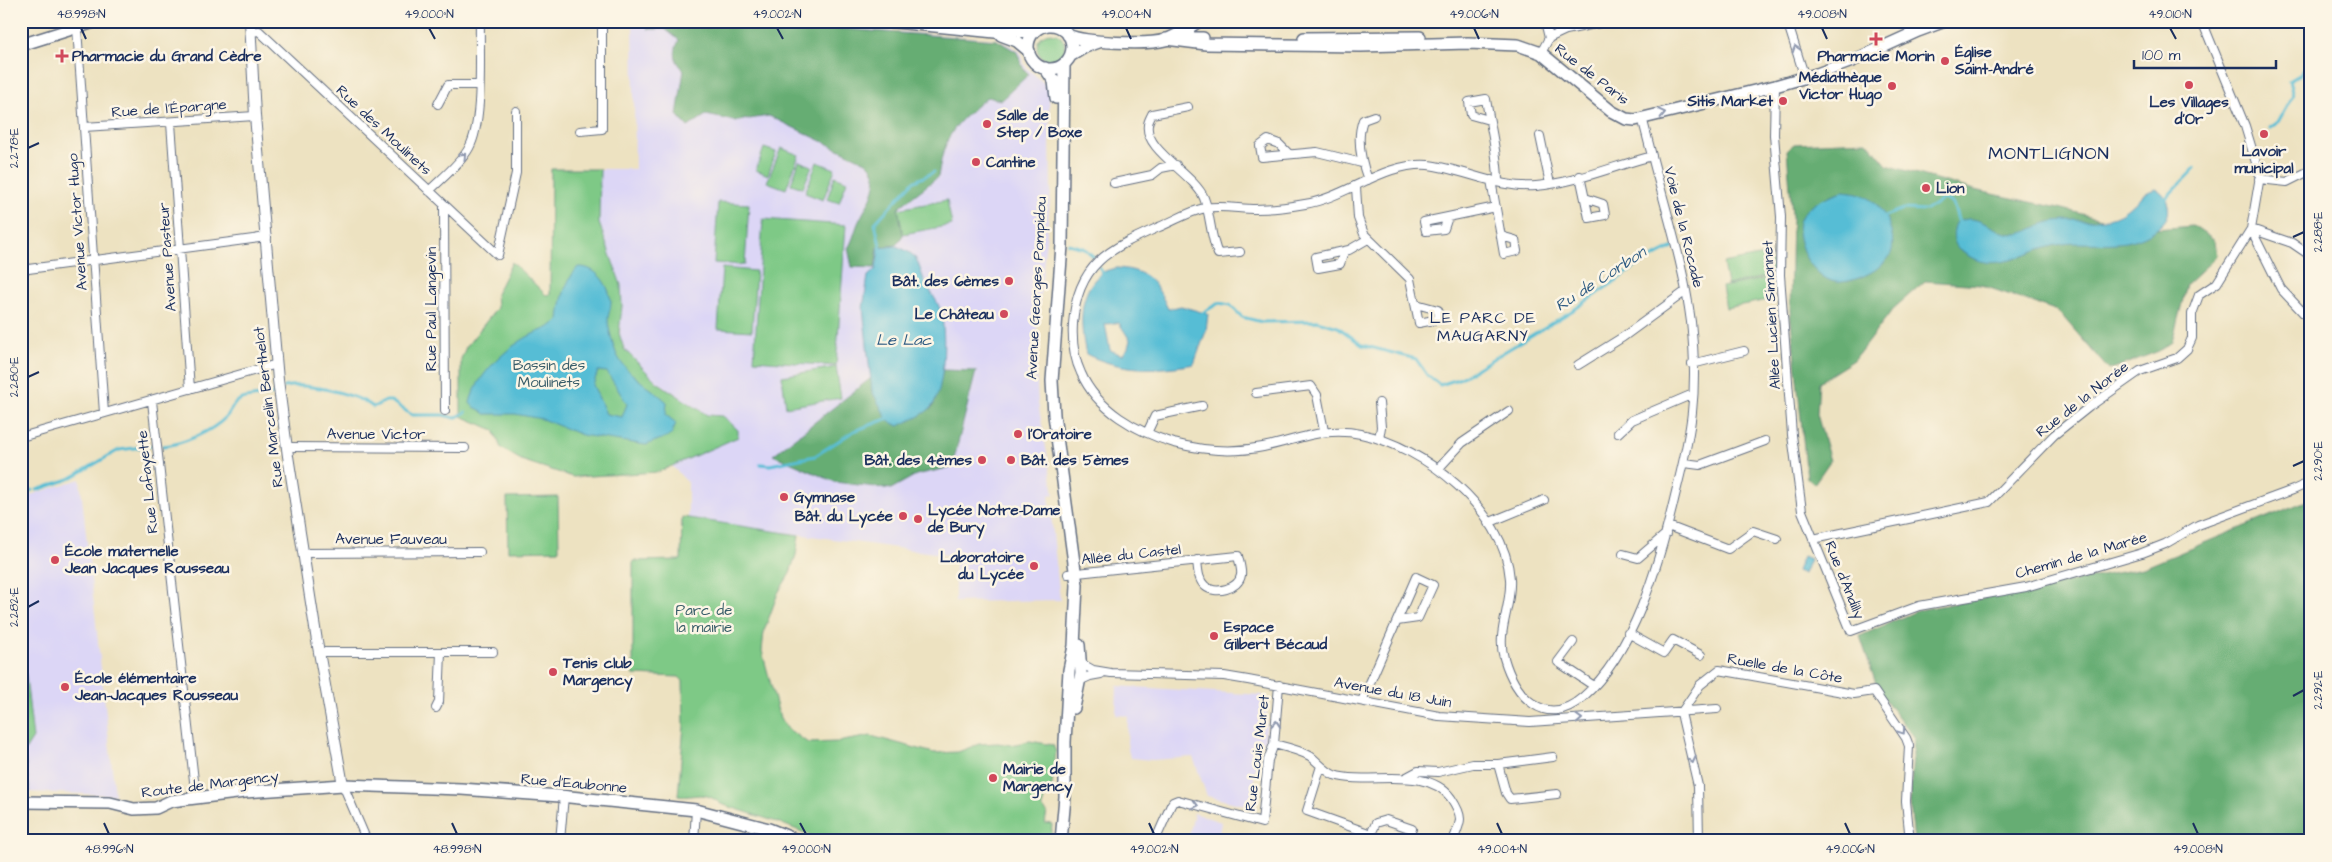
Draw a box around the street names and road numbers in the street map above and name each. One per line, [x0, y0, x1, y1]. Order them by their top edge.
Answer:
street label: Rue de Paris [1550, 39, 1634, 111]
street label: Rue des Moulinets [331, 80, 437, 181]
street label: Rue de l'Épargne [111, 94, 227, 124]
street label: Avenue Victor Hugo [62, 152, 94, 291]
street label: Voie de la Rocade [1658, 164, 1709, 290]
street label: Avenue Georges Pompidou [1021, 196, 1053, 380]
street label: Avenue Pasteur [153, 202, 182, 312]
street label: Allée Lucien Simonnet [1757, 240, 1786, 390]
street label: Rue Paul Langevin [421, 246, 443, 371]
street label: Rue Marcelin Berthelot [248, 325, 289, 489]
street label: Rue de la Norée [2031, 356, 2133, 442]
street label: Avenue Victor [327, 424, 425, 445]
street label: Rue Lafayette [132, 429, 164, 535]
street label: Chemin de la Marée [2013, 527, 2149, 584]
street label: Avenue Fauveau [335, 529, 447, 550]
street label: Rue d'Andilly [1818, 538, 1870, 623]
street label: Allée du Castel [1080, 539, 1182, 570]
street label: Ruelle de la Côte [1726, 648, 1844, 689]
street label: Avenue du 18 Juin [1332, 672, 1454, 713]
street label: Rue Louis Muret [1240, 694, 1275, 812]
street label: Route de Margency [140, 766, 280, 804]
street label: Rue d'Eaubonne [520, 768, 628, 799]

